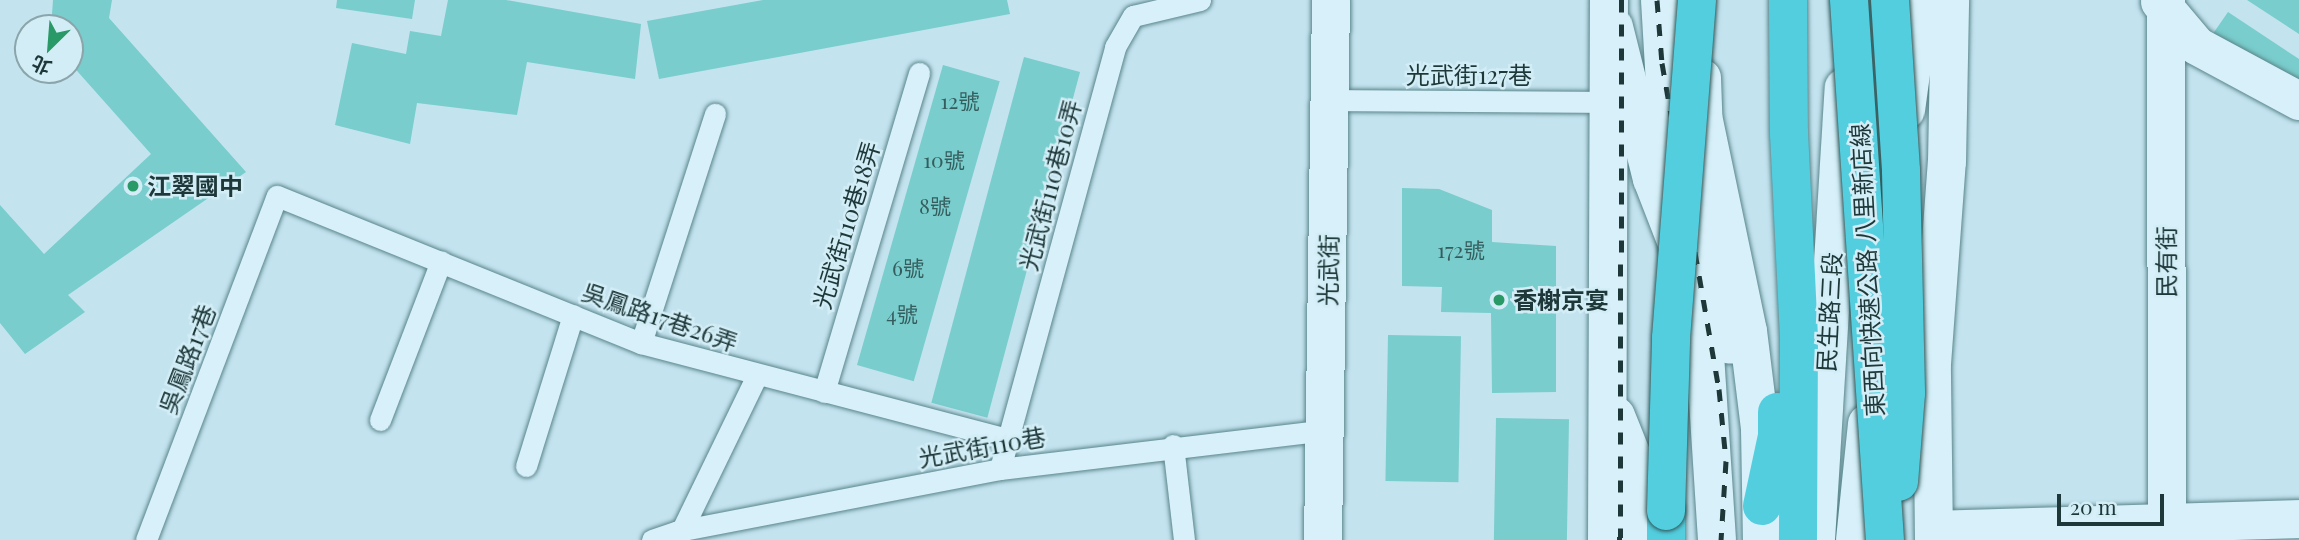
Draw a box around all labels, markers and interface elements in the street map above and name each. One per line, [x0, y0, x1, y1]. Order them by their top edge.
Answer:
north arrow [14, 14, 84, 84]
text: 北 [27, 50, 55, 82]
street label: 光武街127巷 [1406, 61, 1532, 89]
house number: 12號 [941, 87, 979, 113]
street label: 光武街110巷10弄 [1013, 97, 1087, 273]
street label: 東西向快速公路 八里新店線 [1845, 122, 1889, 418]
street label: 光武街110巷18弄 [807, 138, 885, 312]
house number: 10號 [923, 146, 965, 172]
place label: 江翠國中 [147, 172, 243, 200]
marker: 江翠國中 [125, 178, 141, 194]
house number: 8號 [919, 192, 951, 218]
street label: 民有街 [2152, 226, 2180, 298]
street label: 光武街 [1313, 234, 1343, 306]
house number: 172號 [1437, 236, 1485, 262]
street label: 民生路三段 [1811, 251, 1847, 373]
house number: 6號 [892, 254, 924, 280]
street label: 吳鳳路17巷26弄 [578, 277, 742, 357]
place label: 香榭京宴 [1513, 286, 1609, 314]
marker: 香榭京宴 [1491, 292, 1507, 308]
street label: 吳鳳路17巷 [153, 300, 221, 418]
house number: 4號 [886, 300, 918, 326]
street label: 光武街110巷 [916, 422, 1048, 472]
scale bar [2061, 480, 2168, 524]
text: 20 m [2070, 492, 2117, 520]

